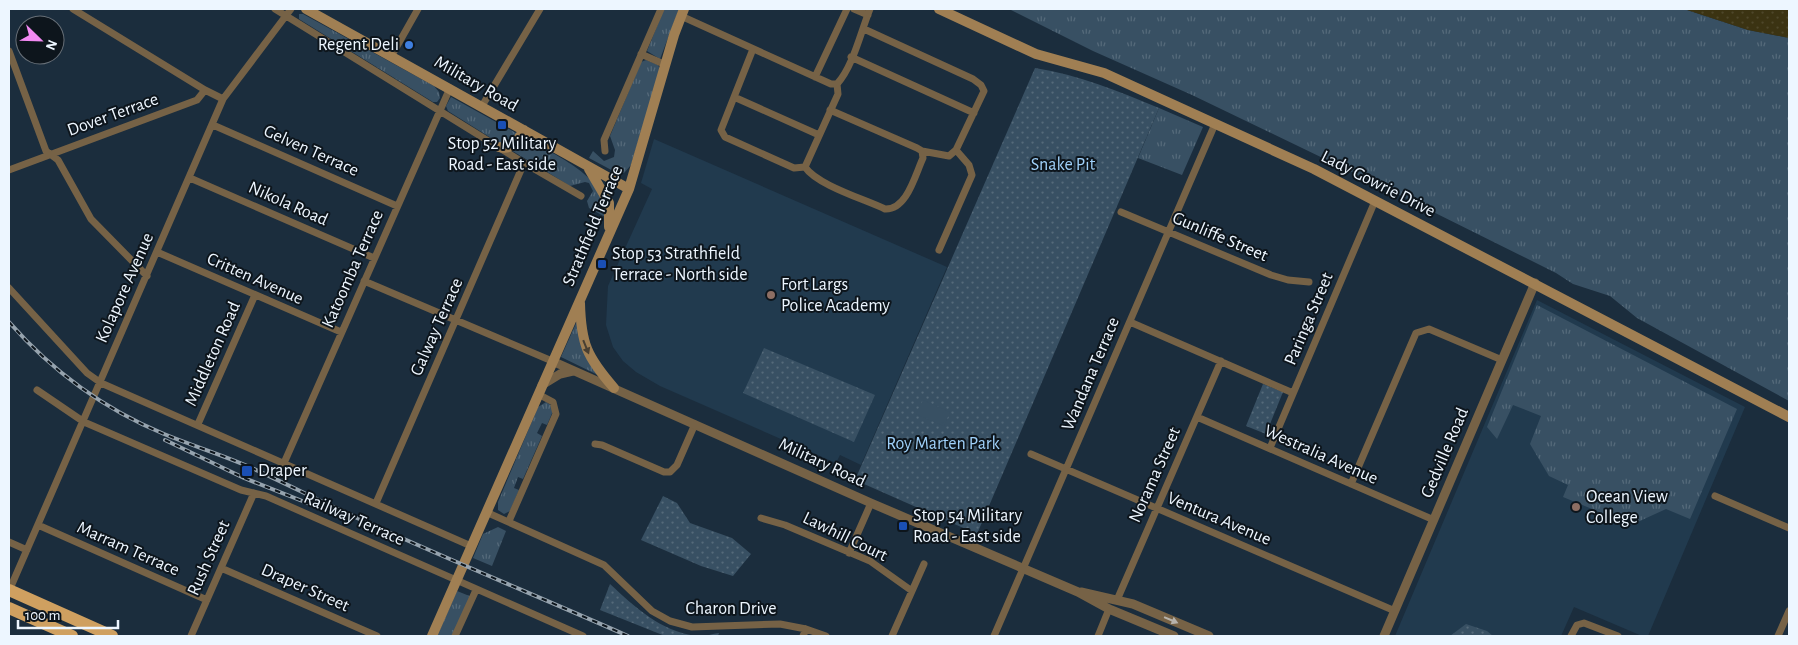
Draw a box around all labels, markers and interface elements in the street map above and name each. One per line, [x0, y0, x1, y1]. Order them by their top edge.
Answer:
north arrow [15, 15, 65, 65]
place label: Regent Deli [318, 36, 399, 54]
text: N [43, 37, 59, 52]
marker: Regent Deli [403, 39, 415, 51]
street label: Military Road [431, 53, 521, 115]
street label: Dover Terrace [65, 90, 161, 140]
marker: Stop 52 Military Road - East side [496, 119, 508, 131]
street label: Gelven Terrace [261, 122, 361, 180]
place label: Stop 52 Military Road - East side [448, 135, 557, 174]
street label: Lady Gowrie Drive [1318, 147, 1438, 221]
park label: Snake Pit [1031, 156, 1096, 174]
street label: Strathfield Terrace [560, 163, 626, 289]
street label: Nikola Road [246, 179, 330, 229]
street label: Katoomba Terrace [319, 207, 387, 331]
street label: Gunliffe Street [1170, 209, 1271, 265]
street label: Kolapore Avenue [93, 230, 157, 346]
place label: Stop 53 Strathfield Terrace - North side [612, 245, 748, 284]
street label: Critten Avenue [204, 250, 306, 308]
marker: Stop 53 Strathfield Terrace - North side [596, 258, 608, 270]
street label: Paringa Street [1281, 270, 1337, 368]
street label: Galway Terrace [407, 275, 467, 379]
place label: Fort Largs Police Academy [781, 276, 890, 315]
marker: Fort Largs Police Academy [765, 289, 777, 301]
street label: Middleton Road [182, 299, 244, 409]
street label: Wandana Terrace [1059, 315, 1123, 433]
one-way arrow [582, 340, 590, 355]
street label: Gedville Road [1418, 405, 1472, 501]
street label: Westralia Avenue [1261, 422, 1381, 488]
street label: Norama Street [1126, 424, 1184, 525]
street label: Military Road [776, 435, 868, 491]
park label: Roy Marten Park [886, 435, 1001, 453]
place label: Draper [258, 462, 307, 480]
marker: Draper [240, 464, 254, 478]
place label: Ocean View College [1586, 488, 1668, 527]
street label: Railway Terrace [301, 489, 407, 549]
street label: Ventura Avenue [1164, 489, 1274, 549]
marker: Ocean View College [1570, 501, 1582, 513]
place label: Stop 54 Military Road - East side [913, 507, 1022, 546]
street label: Lawhill Court [800, 509, 890, 565]
street label: Rush Street [184, 517, 234, 598]
street label: Marram Terrace [74, 518, 182, 580]
marker: Stop 54 Military Road - East side [897, 520, 909, 532]
street label: Draper Street [258, 561, 352, 615]
scale bar [18, 598, 118, 630]
street label: Charon Drive [685, 600, 777, 618]
text: 100 m [25, 608, 60, 623]
one-way arrow [1164, 616, 1179, 624]

